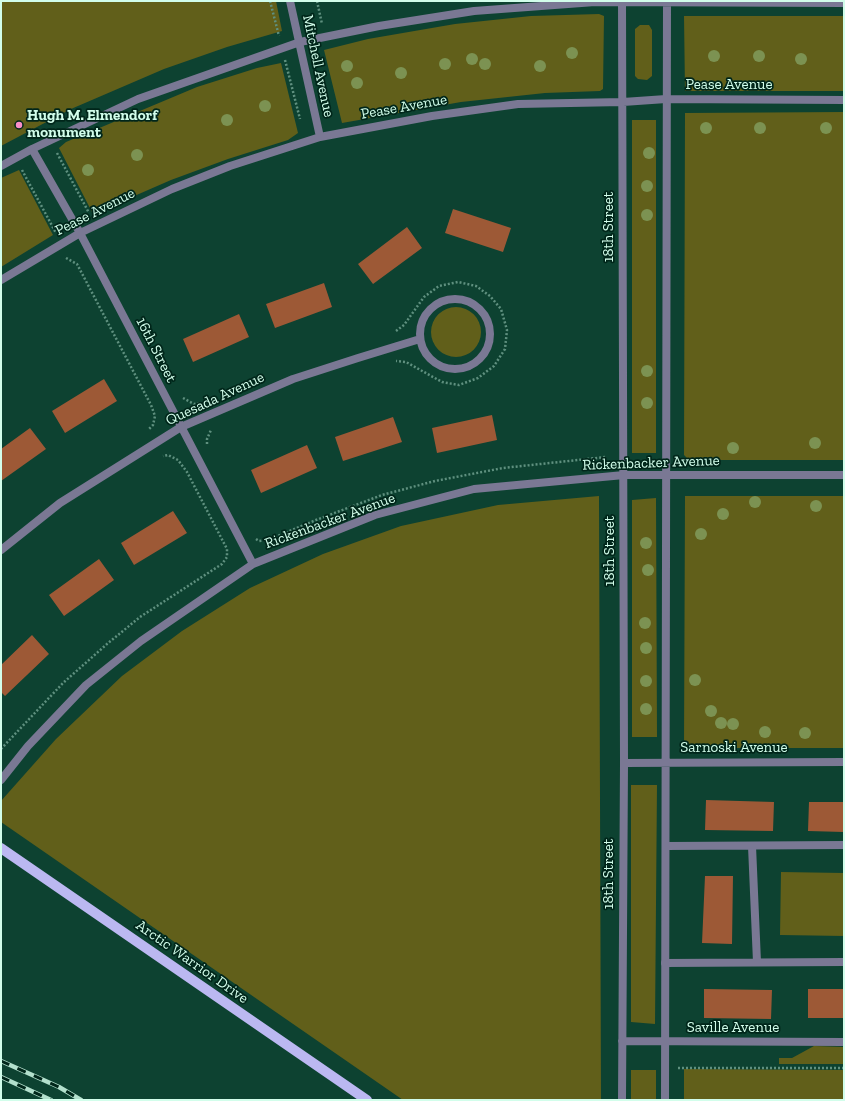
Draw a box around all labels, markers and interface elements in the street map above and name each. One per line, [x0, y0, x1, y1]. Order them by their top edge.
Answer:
street label: Mitchell Avenue [298, 13, 338, 119]
street label: Pease Avenue [685, 76, 773, 94]
street label: Pease Avenue [360, 91, 448, 123]
place label: Hugh M. Elmendorf monument [27, 107, 157, 142]
marker: Hugh M. Elmendorf monument [14, 120, 24, 130]
street label: Pease Avenue [52, 184, 138, 240]
street label: 18th Street [600, 192, 618, 262]
street label: 16th Street [132, 314, 180, 386]
street label: Quesada Avenue [163, 368, 267, 430]
street label: Rickenbacker Avenue [582, 452, 720, 474]
street label: Rickenbacker Avenue [262, 489, 398, 553]
street label: 18th Street [601, 516, 619, 586]
street label: Sarnoski Avenue [680, 739, 788, 757]
street label: 18th Street [600, 839, 618, 909]
street label: Arctic Warrior Drive [132, 916, 252, 1008]
street label: Saville Avenue [687, 1019, 779, 1037]

